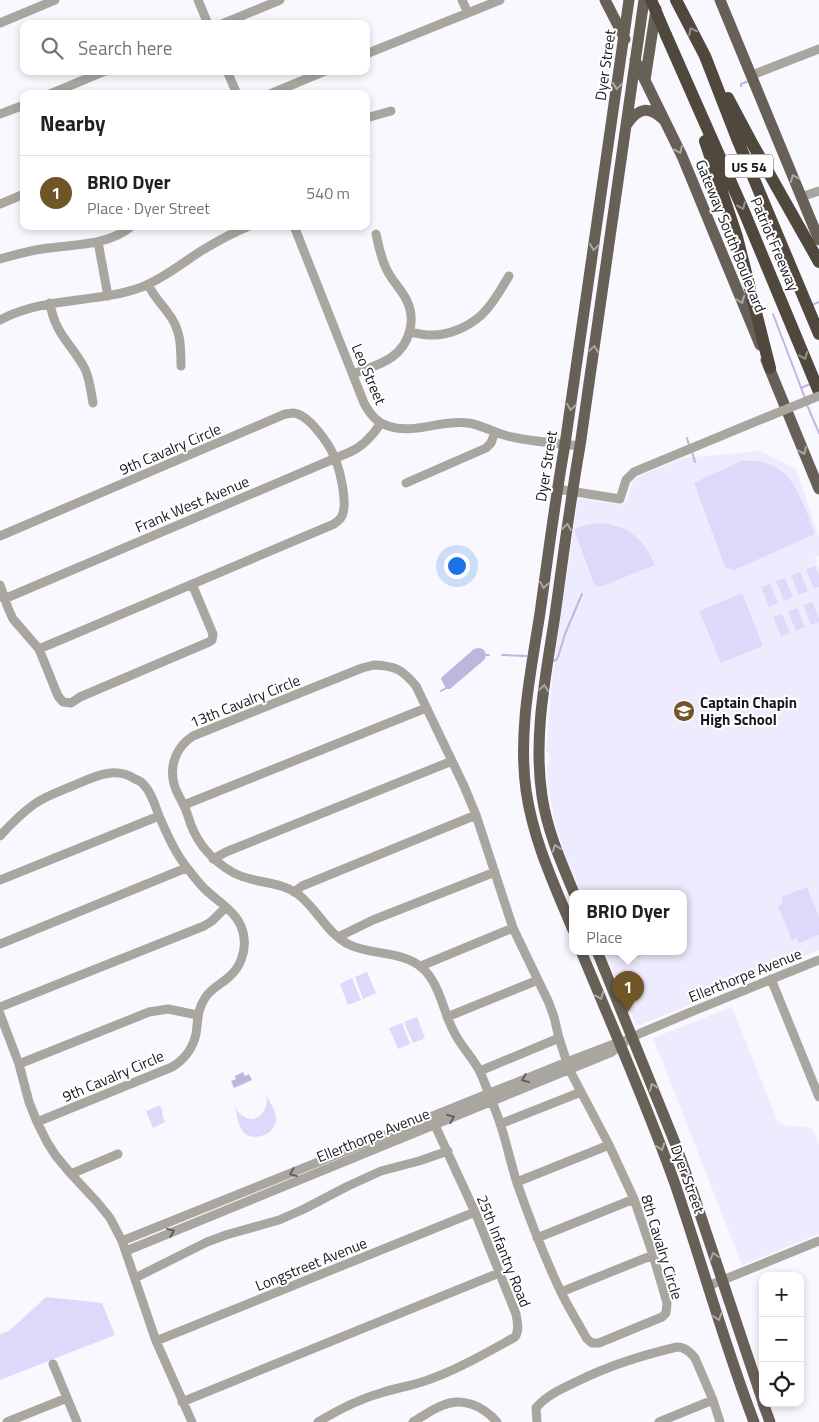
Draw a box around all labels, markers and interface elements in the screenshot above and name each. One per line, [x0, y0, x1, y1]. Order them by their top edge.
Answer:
search box [20, 20, 370, 75]
street label: Dyer Street [589, 27, 621, 102]
one-way arrow [688, 27, 698, 36]
text: Search here [78, 33, 172, 62]
icon: search [38, 34, 66, 62]
one-way arrow [612, 82, 623, 90]
text: Nearby [40, 107, 105, 139]
one-way arrow [673, 145, 684, 154]
road number: US 54 [725, 154, 773, 178]
street label: Gateway South Boulevard [690, 156, 772, 316]
text: BRIO Dyer [87, 167, 171, 196]
one-way arrow [789, 175, 799, 183]
text: 1 [52, 181, 60, 205]
text: 540 m [306, 181, 350, 205]
street label: Patriot Freeway [745, 193, 805, 295]
text: Place · Dyer Street [87, 196, 210, 220]
one-way arrow [735, 201, 746, 210]
one-way arrow [589, 243, 600, 251]
one-way arrow [735, 295, 745, 304]
street label: Leo Street [346, 340, 392, 409]
one-way arrow [588, 345, 599, 353]
one-way arrow [798, 351, 808, 360]
one-way arrow [566, 403, 576, 412]
street label: 9th Cavalry Circle [116, 417, 224, 481]
street label: Dyer Street [529, 428, 563, 503]
one-way arrow [797, 446, 807, 454]
street label: Frank West Avenue [131, 470, 253, 538]
one-way arrow [562, 523, 572, 531]
your location [444, 553, 470, 579]
one-way arrow [539, 582, 550, 590]
street label: 13th Cavalry Circle [186, 668, 304, 734]
one-way arrow [538, 683, 549, 691]
place label: Captain Chapin High School [700, 691, 797, 731]
school or university icon: Captain Chapin High School [672, 699, 696, 723]
one-way arrow [552, 844, 562, 853]
popup [569, 890, 687, 955]
text: BRIO Dyer [586, 896, 670, 925]
text: Place [586, 925, 622, 949]
street label: Ellerthorpe Avenue [685, 942, 805, 1008]
pin: 1 [612, 971, 644, 1012]
one-way arrow [594, 991, 604, 1000]
street label: 9th Cavalry Circle [59, 1044, 167, 1108]
one-way arrow [521, 1073, 529, 1083]
one-way arrow [648, 1083, 659, 1092]
street label: Ellerthorpe Avenue [313, 1102, 433, 1168]
one-way arrow [447, 1114, 455, 1124]
street label: Dyer Street [665, 1141, 711, 1217]
one-way arrow [655, 1142, 665, 1150]
one-way arrow [289, 1166, 298, 1177]
street label: 25th Infantry Road [471, 1191, 537, 1311]
street label: 8th Cavalry Circle [635, 1192, 689, 1302]
one-way arrow [166, 1228, 175, 1238]
street label: Longstreet Avenue [252, 1231, 370, 1297]
one-way arrow [710, 1253, 720, 1261]
map controls [759, 1272, 804, 1407]
button: + [759, 1272, 804, 1317]
one-way arrow [713, 1312, 723, 1321]
button: − [759, 1317, 804, 1362]
button: locate [759, 1362, 804, 1407]

